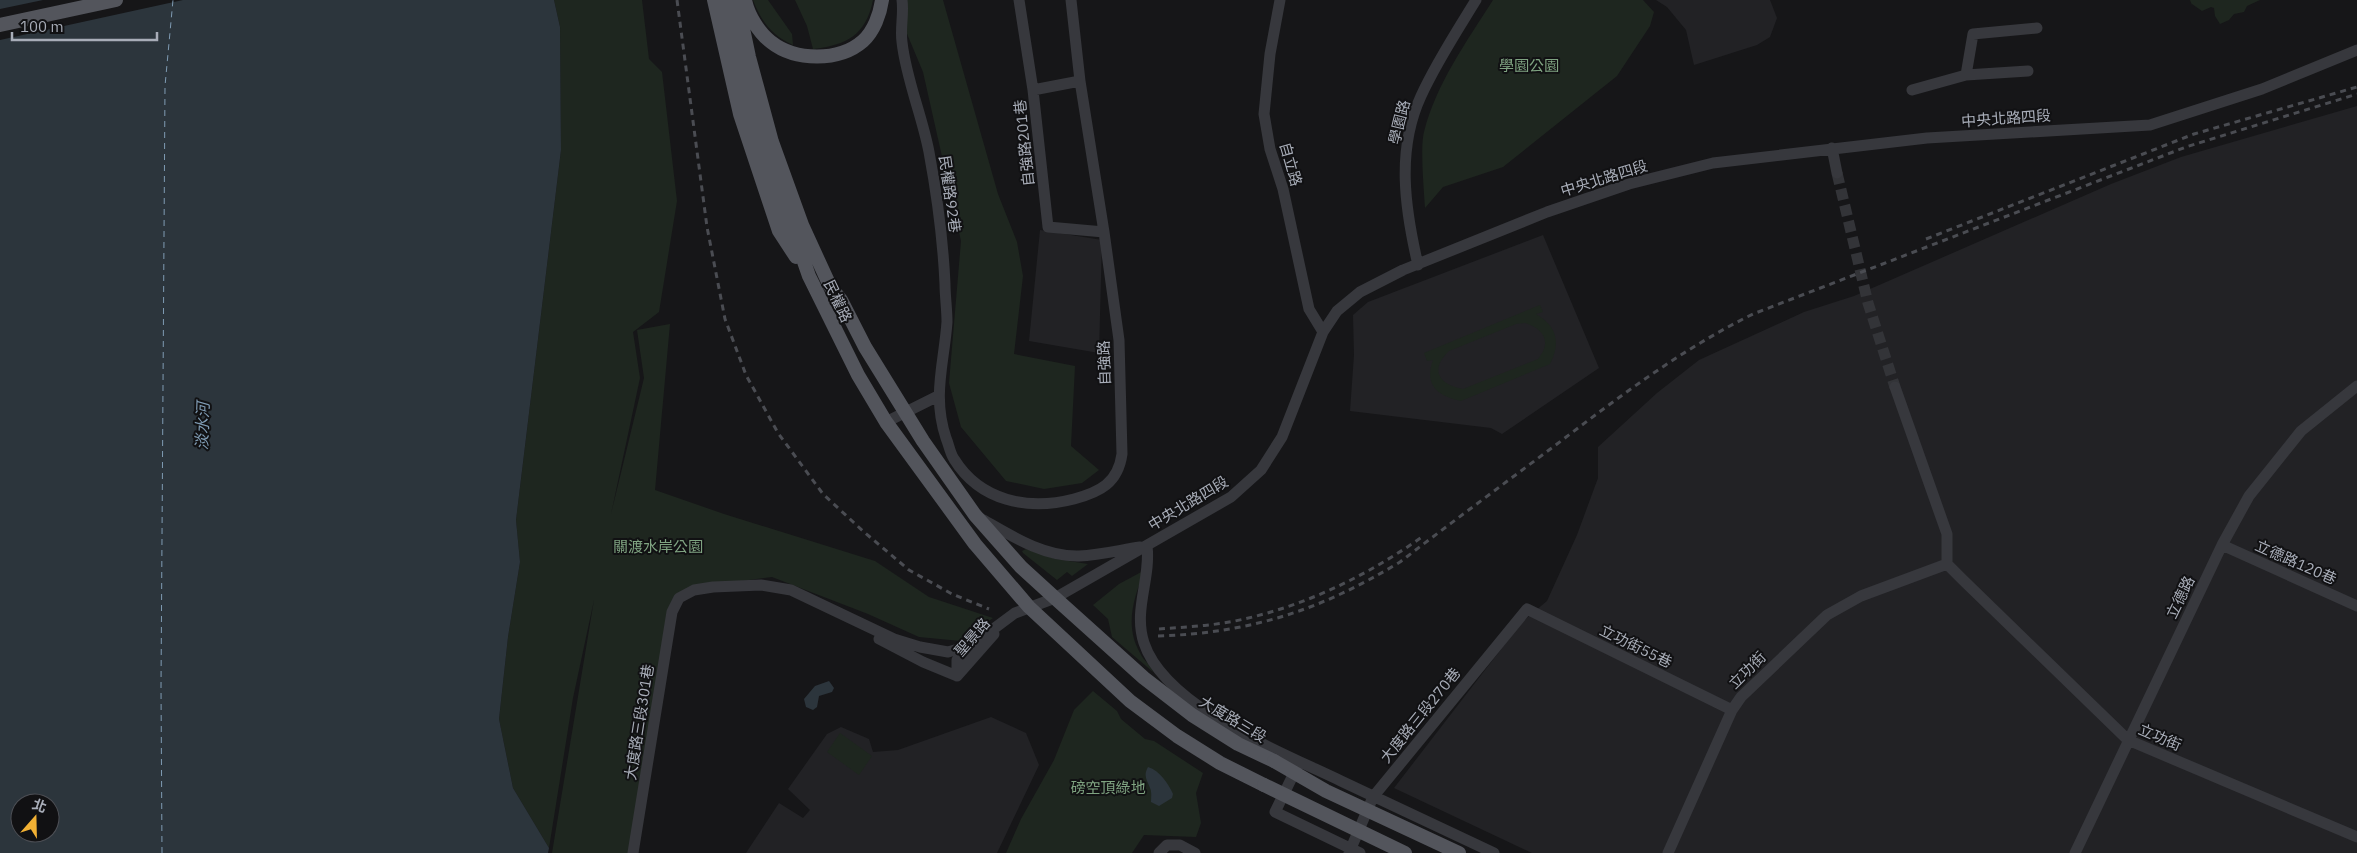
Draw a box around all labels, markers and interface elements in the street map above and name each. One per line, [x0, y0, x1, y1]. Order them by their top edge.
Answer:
scale bar [12, 10, 158, 42]
text: 100 m [20, 17, 64, 36]
park label: 學園公園 [1499, 56, 1559, 75]
street label: 學園路 [1384, 98, 1414, 146]
street label: 自強路201巷 [1010, 99, 1038, 187]
street label: 中央北路四段 [1960, 105, 2052, 131]
street label: 自立路 [1276, 140, 1306, 188]
street label: 民權路92巷 [935, 154, 965, 234]
street label: 中央北路四段 [1558, 156, 1650, 200]
street label: 民權路 [820, 277, 856, 325]
street label: 自強路 [1094, 340, 1114, 386]
water label: 淡水河 [191, 399, 213, 450]
street label: 中央北路四段 [1145, 472, 1231, 534]
street label: 立德路120巷 [2252, 536, 2340, 588]
park label: 關渡水岸公園 [613, 537, 703, 556]
street label: 立德路 [2162, 573, 2198, 621]
street label: 聖景路 [950, 614, 994, 660]
street label: 立功街55巷 [1597, 620, 1675, 672]
street label: 立功街 [1724, 647, 1770, 693]
street label: 大度路三段301巷 [620, 663, 658, 781]
street label: 大度路三段270巷 [1376, 664, 1464, 766]
street label: 大度路三段 [1196, 692, 1270, 746]
street label: 立功街 [2136, 719, 2184, 755]
park label: 磅空頂綠地 [1070, 778, 1146, 797]
north arrow [10, 793, 60, 843]
text: 北 [30, 795, 49, 817]

